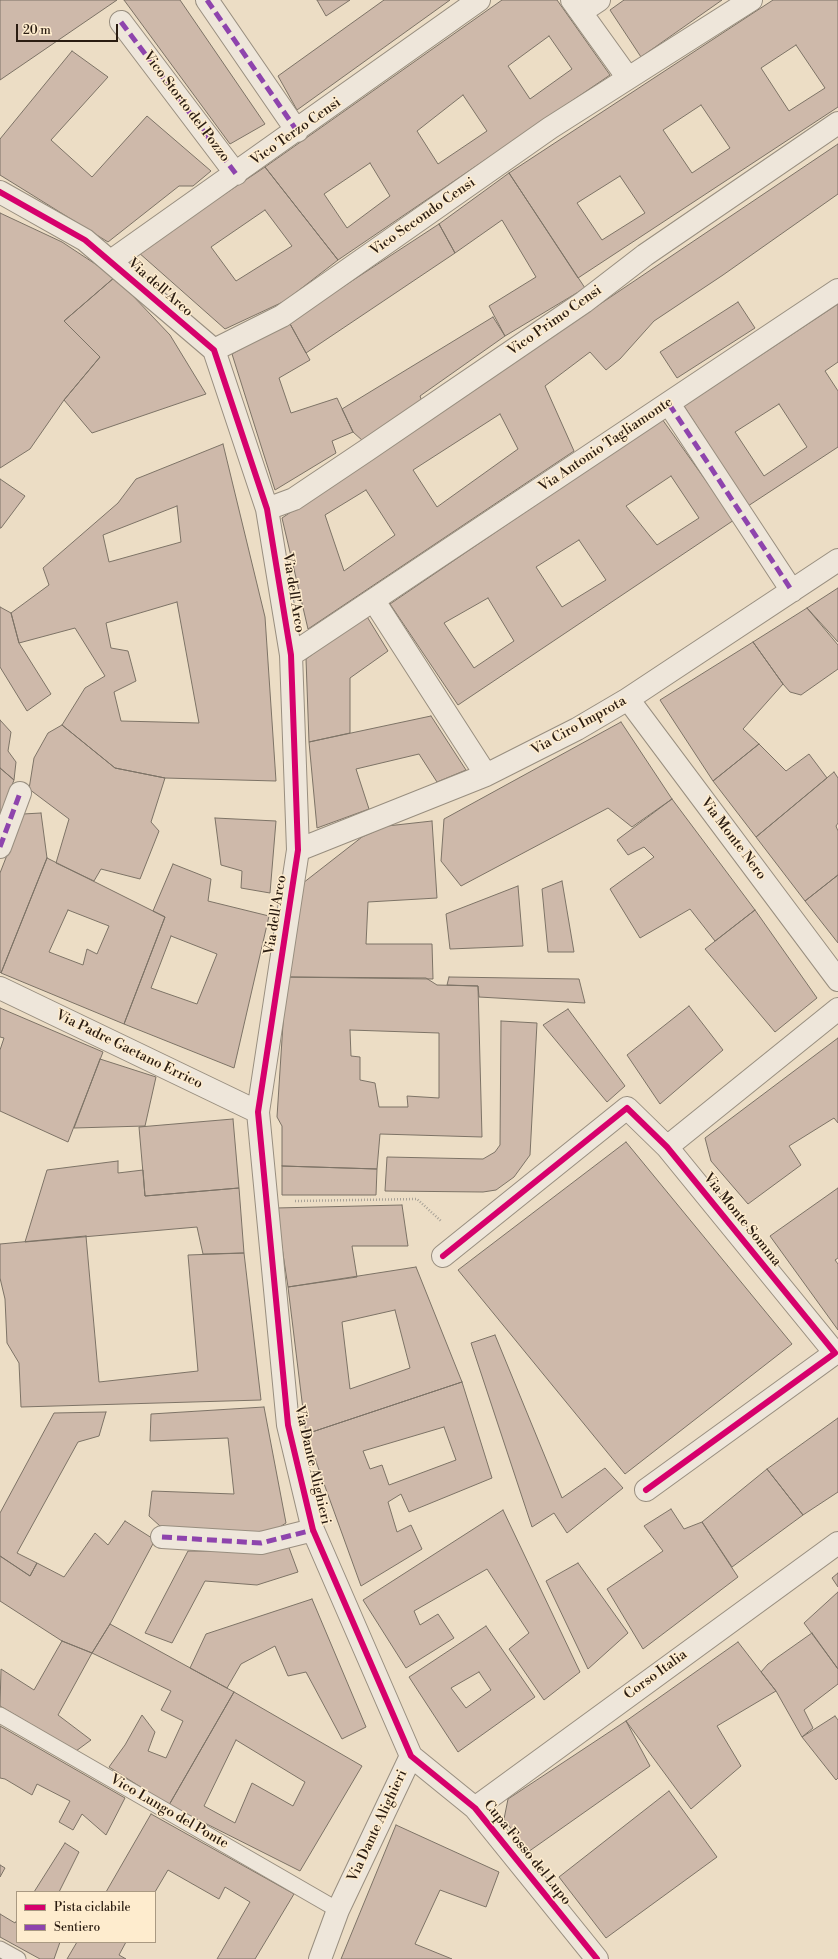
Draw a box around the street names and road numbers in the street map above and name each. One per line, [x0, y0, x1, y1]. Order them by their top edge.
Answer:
street label: Vico Storto del Pozzo [139, 48, 233, 166]
street label: Vico Terzo Censi [248, 95, 344, 169]
street label: Vico Secondo Censi [367, 174, 479, 260]
street label: Via dell'Arco [124, 255, 196, 321]
street label: Vico Primo Censi [505, 282, 605, 360]
street label: Via Antonio Tagliamonte [536, 394, 676, 496]
street label: Via dell'Arco [278, 552, 308, 634]
street label: Via Ciro Improta [528, 693, 630, 759]
street label: Via Monte Nero [697, 795, 769, 883]
street label: Via dell'Arco [261, 874, 291, 956]
street label: Via Padre Gaetano Errico [53, 1007, 205, 1093]
street label: Via Monte Somma [699, 1170, 785, 1270]
street label: Via Dante Alighieri [290, 1404, 334, 1526]
street label: Corso Italia [621, 1647, 691, 1703]
street label: Via Dante Alighieri [345, 1767, 411, 1885]
street label: Vico Lungo del Ponte [107, 1771, 231, 1853]
street label: Cupa Fosso del Lupo [480, 1797, 574, 1909]

